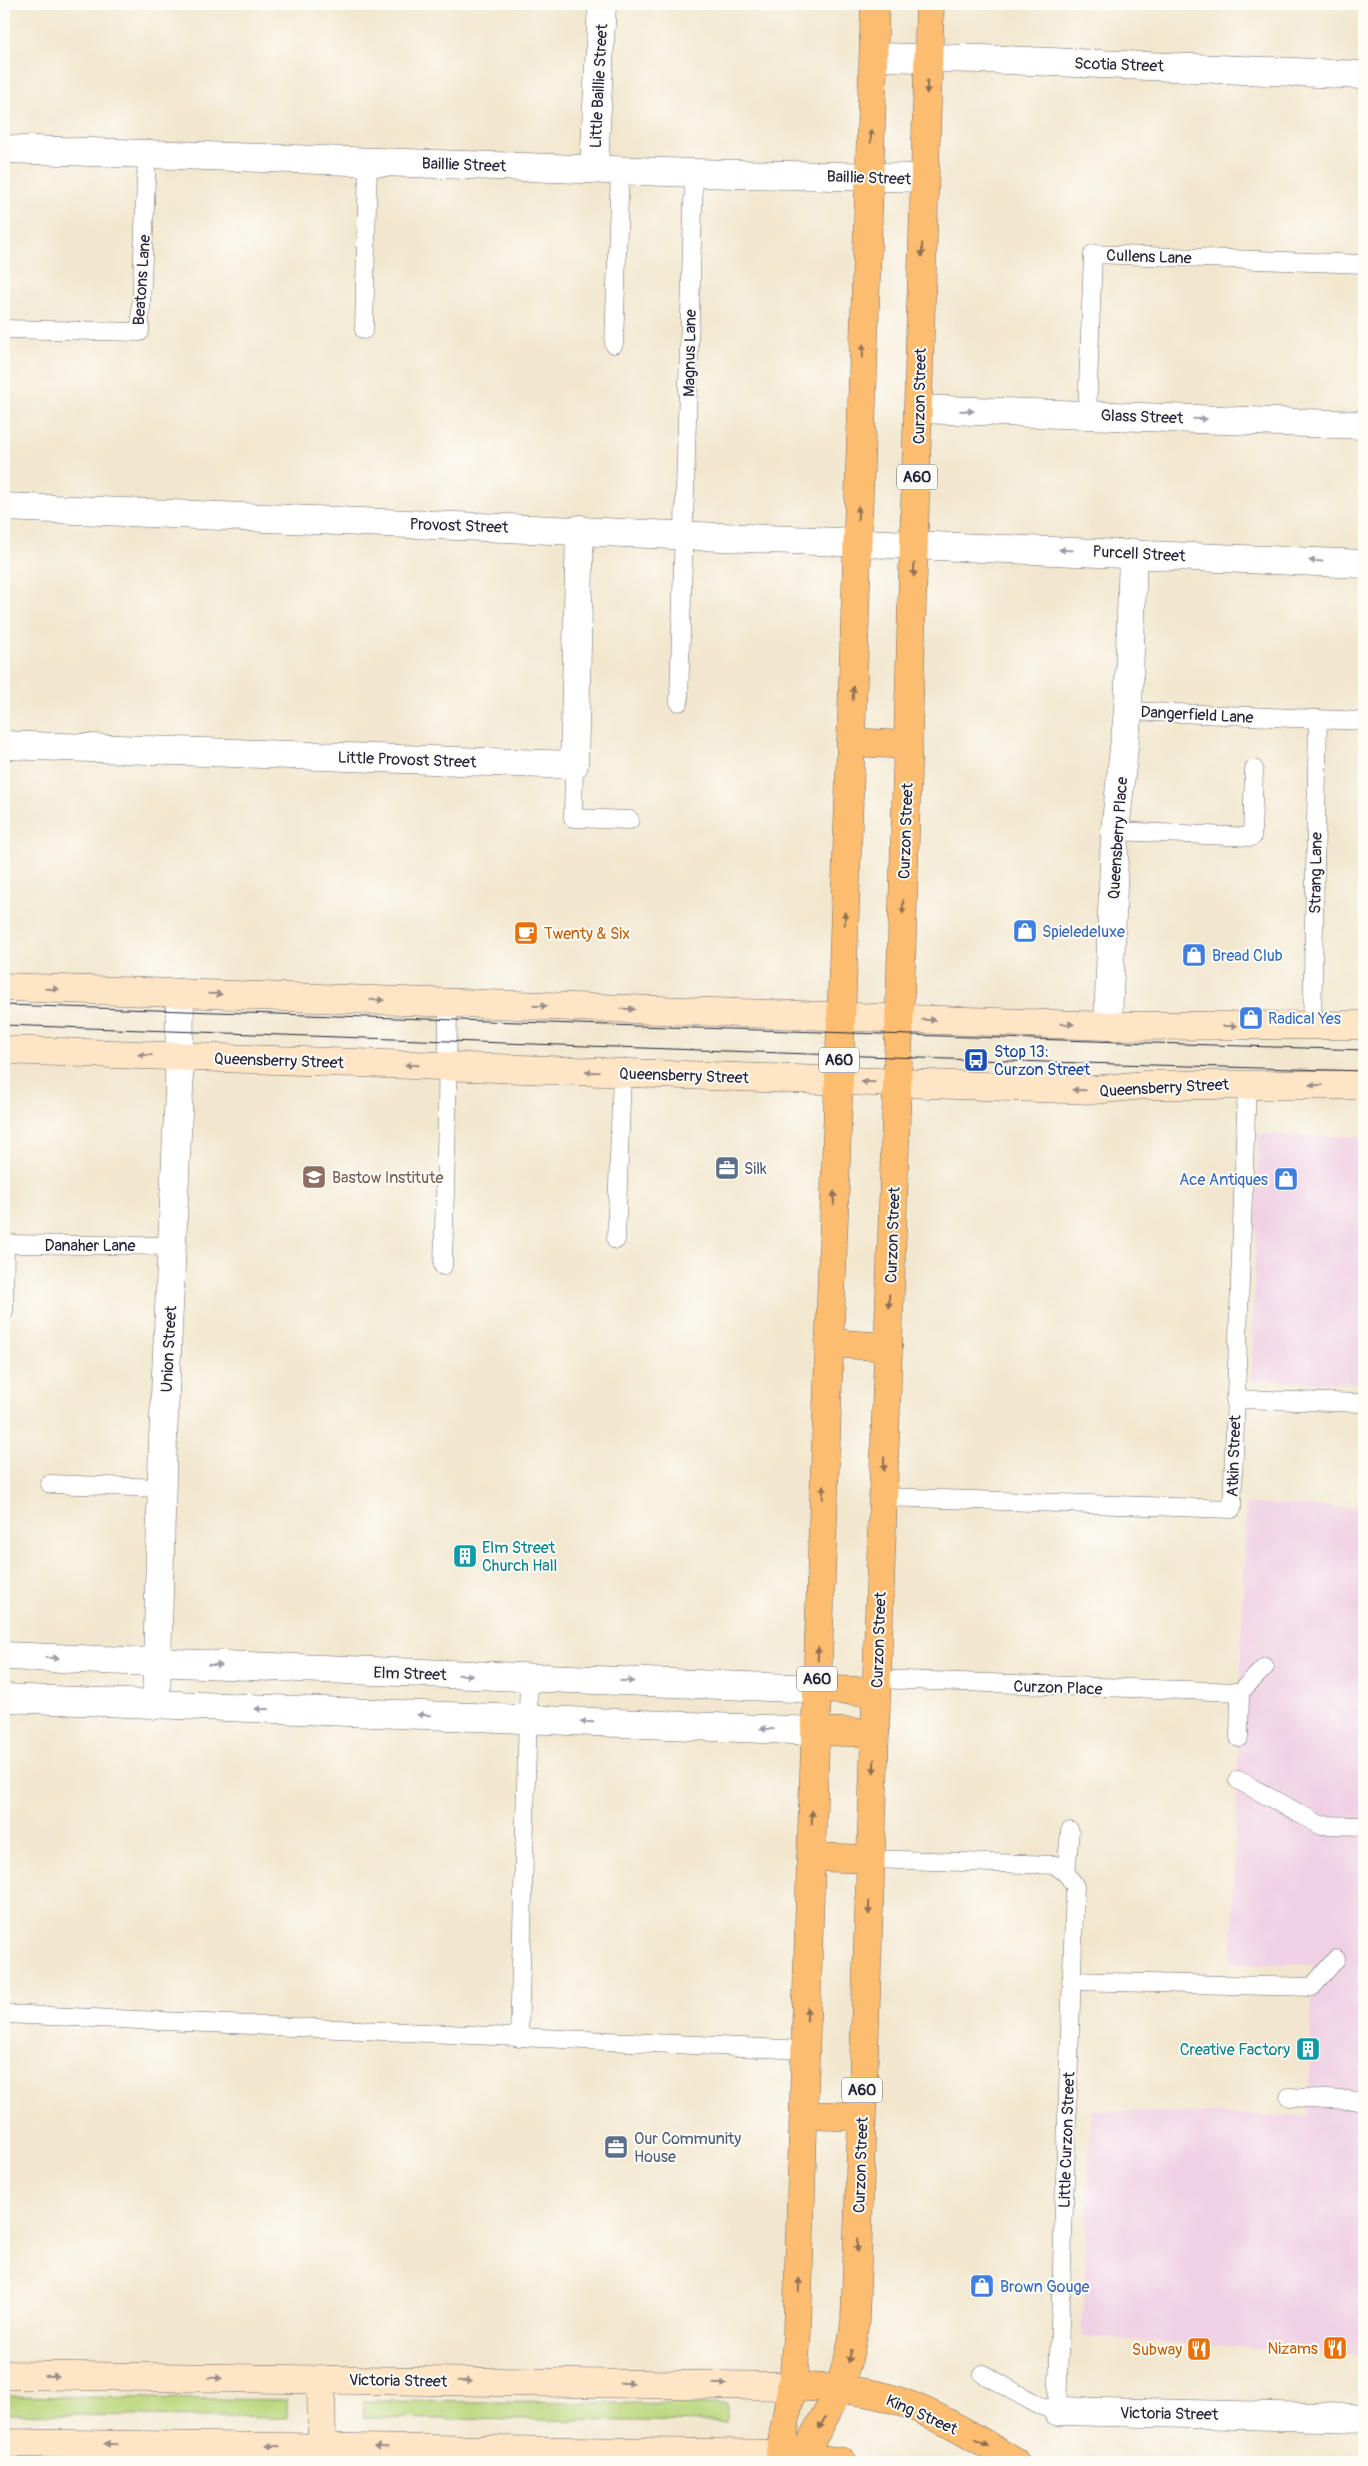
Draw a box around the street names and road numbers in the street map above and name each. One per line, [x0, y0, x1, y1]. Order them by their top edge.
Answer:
street label: Little Baillie Street [586, 23, 612, 149]
street label: Scotia Street [1074, 53, 1165, 77]
street label: Baillie Street [421, 154, 507, 176]
street label: Baillie Street [826, 167, 912, 189]
street label: Beatons Lane [129, 234, 155, 326]
street label: Cullens Lane [1106, 246, 1192, 268]
street label: Magnus Lane [679, 309, 701, 397]
street label: Curzon Street [909, 347, 931, 444]
street label: Glass Street [1100, 406, 1184, 428]
road number: A60 [897, 464, 937, 490]
street label: Provost Street [409, 514, 509, 538]
street label: Purcell Street [1092, 542, 1186, 566]
street label: Dangerfield Lane [1140, 702, 1254, 728]
street label: Little Provost Street [337, 748, 477, 772]
street label: Queensberry Place [1104, 776, 1132, 900]
street label: Curzon Street [894, 782, 918, 880]
street label: Strang Lane [1305, 832, 1327, 914]
road number: A60 [819, 1048, 859, 1072]
street label: Queensberry Street [214, 1049, 345, 1073]
street label: Queensberry Street [619, 1064, 750, 1088]
street label: Queensberry Street [1099, 1075, 1230, 1101]
street label: Curzon Street [881, 1186, 905, 1284]
street label: Danaher Lane [45, 1236, 136, 1256]
street label: Union Street [157, 1305, 181, 1393]
street label: Atkin Street [1223, 1414, 1245, 1497]
street label: Curzon Street [867, 1591, 891, 1689]
street label: Elm Street [373, 1663, 447, 1685]
road number: A60 [797, 1666, 837, 1692]
street label: Curzon Place [1013, 1676, 1103, 1700]
street label: Little Curzon Street [1055, 2071, 1079, 2208]
road number: A60 [842, 2078, 882, 2102]
street label: Curzon Street [849, 2116, 873, 2214]
street label: Victoria Street [349, 2370, 448, 2392]
street label: King Street [883, 2390, 961, 2440]
street label: Victoria Street [1120, 2403, 1219, 2425]

